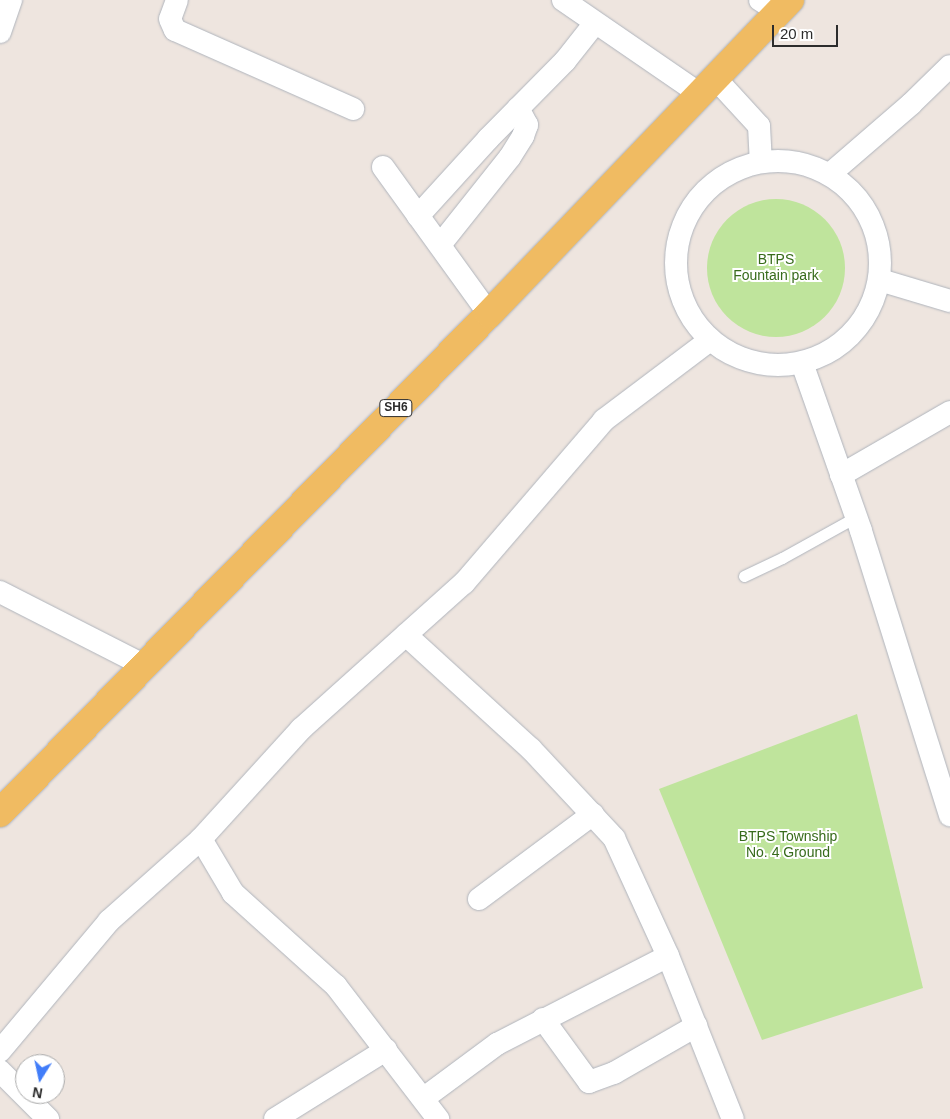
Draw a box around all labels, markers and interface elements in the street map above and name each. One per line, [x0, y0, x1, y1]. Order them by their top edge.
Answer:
scale bar [775, 15, 841, 47]
text: 20 m [780, 25, 813, 42]
park label: BTPS Fountain park [733, 251, 819, 284]
road number: SH6 [378, 398, 414, 418]
park label: BTPS Township No. 4 Ground [739, 828, 837, 860]
north arrow [15, 1054, 65, 1104]
text: N [31, 1084, 44, 1102]

